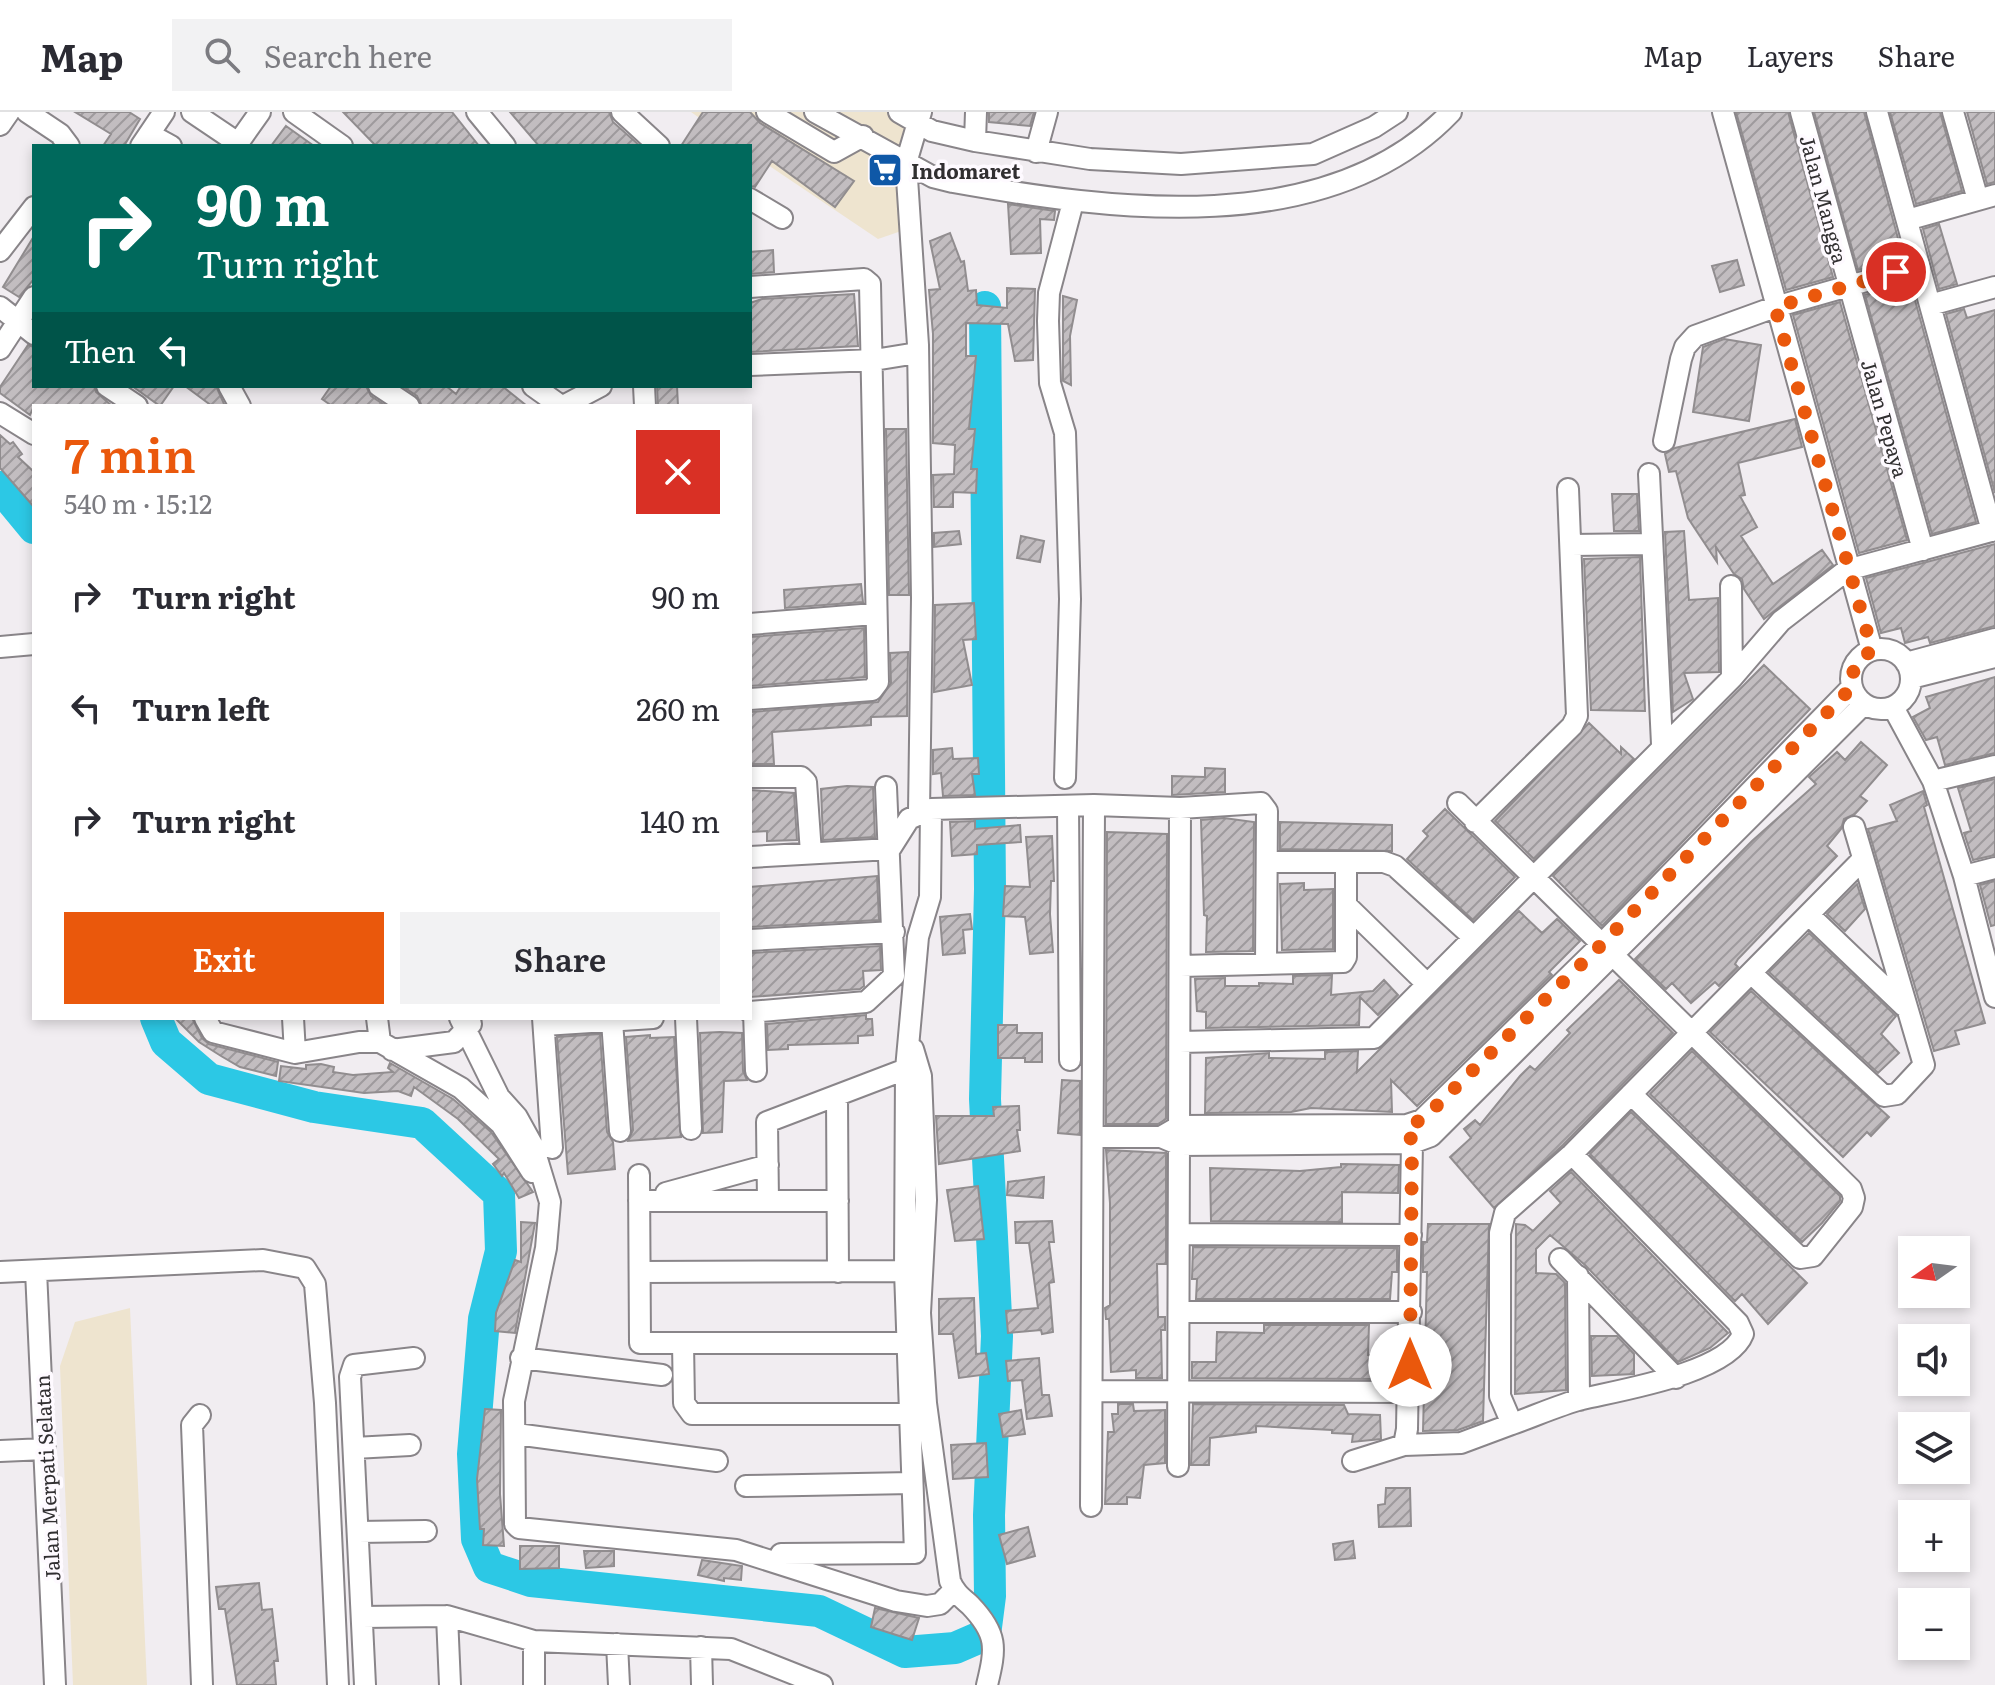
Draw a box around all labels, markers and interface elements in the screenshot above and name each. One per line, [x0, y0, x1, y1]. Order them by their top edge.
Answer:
search box [172, 19, 732, 91]
text: Map [40, 27, 124, 84]
icon: search [200, 33, 244, 77]
text: Search here [264, 33, 432, 77]
text: Map [1643, 34, 1702, 76]
text: Layers [1746, 34, 1833, 76]
text: Share [1877, 34, 1955, 76]
street label: Jalan Mangga [1793, 131, 1857, 267]
supermarket icon: Indomaret [866, 151, 904, 189]
place label: Indomaret [911, 155, 1020, 185]
text: 90 m [196, 160, 330, 243]
icon: right [64, 176, 168, 280]
text: Turn right [196, 236, 379, 289]
pin [1862, 238, 1930, 306]
icon: arrive [1874, 250, 1918, 294]
text: Then [64, 328, 136, 372]
icon: left [152, 328, 196, 372]
street label: Jalan Pepaya [1855, 355, 1917, 481]
text: 7 min [64, 417, 196, 488]
button: close [636, 430, 720, 514]
text: 540 m · 15:12 [64, 483, 212, 522]
icon: right [64, 574, 108, 618]
text: Turn right [132, 574, 296, 618]
text: 90 m [652, 574, 720, 618]
icon: left [64, 686, 108, 730]
text: Turn left [132, 686, 270, 730]
text: 260 m [636, 686, 720, 730]
icon: right [64, 798, 108, 842]
text: Turn right [132, 798, 296, 842]
text: 140 m [640, 798, 720, 842]
button: Exit [64, 912, 384, 1004]
button: Share [400, 912, 720, 1004]
north arrow [1898, 1236, 1970, 1308]
map controls [1898, 1236, 1970, 1660]
position arrow [1368, 1323, 1452, 1407]
button: sound [1898, 1324, 1970, 1396]
street label: Jalan Merpati Selatan [26, 1374, 66, 1582]
button: layers [1898, 1412, 1970, 1484]
button: + [1898, 1500, 1970, 1572]
button: − [1898, 1588, 1970, 1660]

